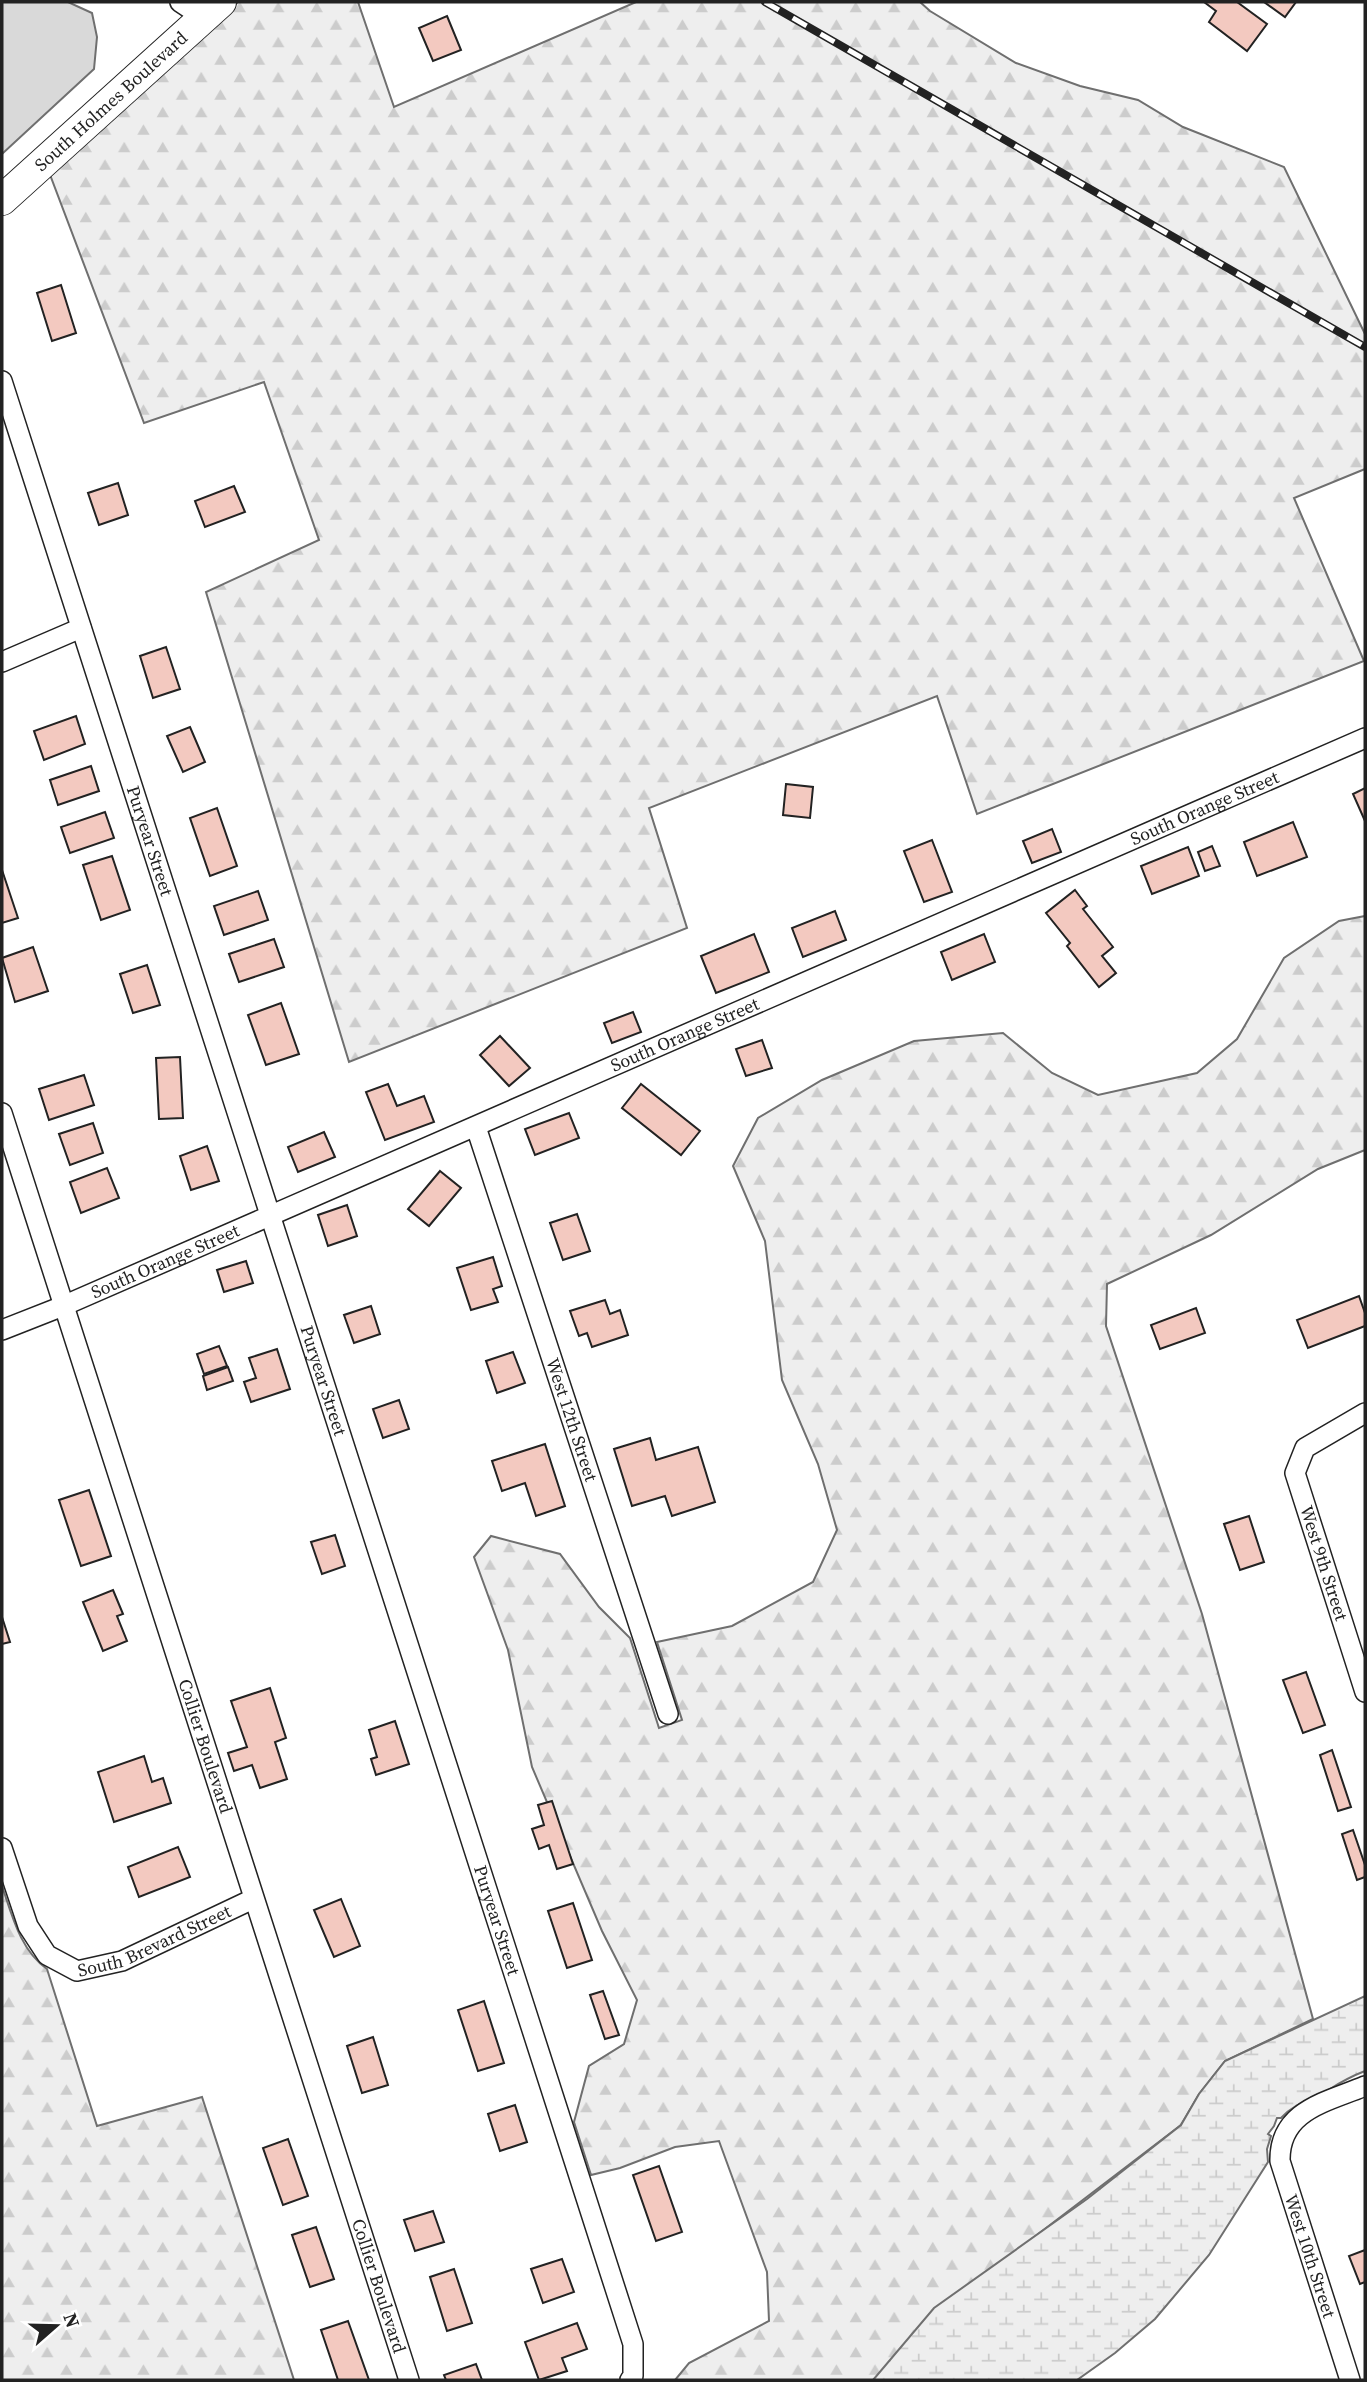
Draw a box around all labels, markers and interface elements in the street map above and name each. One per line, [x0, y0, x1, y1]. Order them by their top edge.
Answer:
street label: South Holmes Boulevard [29, 25, 193, 177]
street label: South Orange Street [1126, 764, 1283, 851]
street label: Puryear Street [121, 782, 180, 899]
street label: South Orange Street [607, 991, 763, 1078]
street label: South Orange Street [87, 1218, 243, 1304]
street label: Puryear Street [294, 1322, 353, 1439]
street label: West 12th Street [540, 1355, 604, 1485]
street label: West 9th Street [1294, 1502, 1354, 1624]
street label: Collier Boulevard [173, 1676, 239, 1816]
street label: Puryear Street [468, 1862, 527, 1979]
street label: South Brevard Street [75, 1898, 235, 1983]
street label: West 10th Street [1279, 2191, 1342, 2321]
street label: Collier Boulevard [346, 2216, 413, 2356]
north arrow [21, 2291, 91, 2361]
text: N [57, 2309, 87, 2331]

